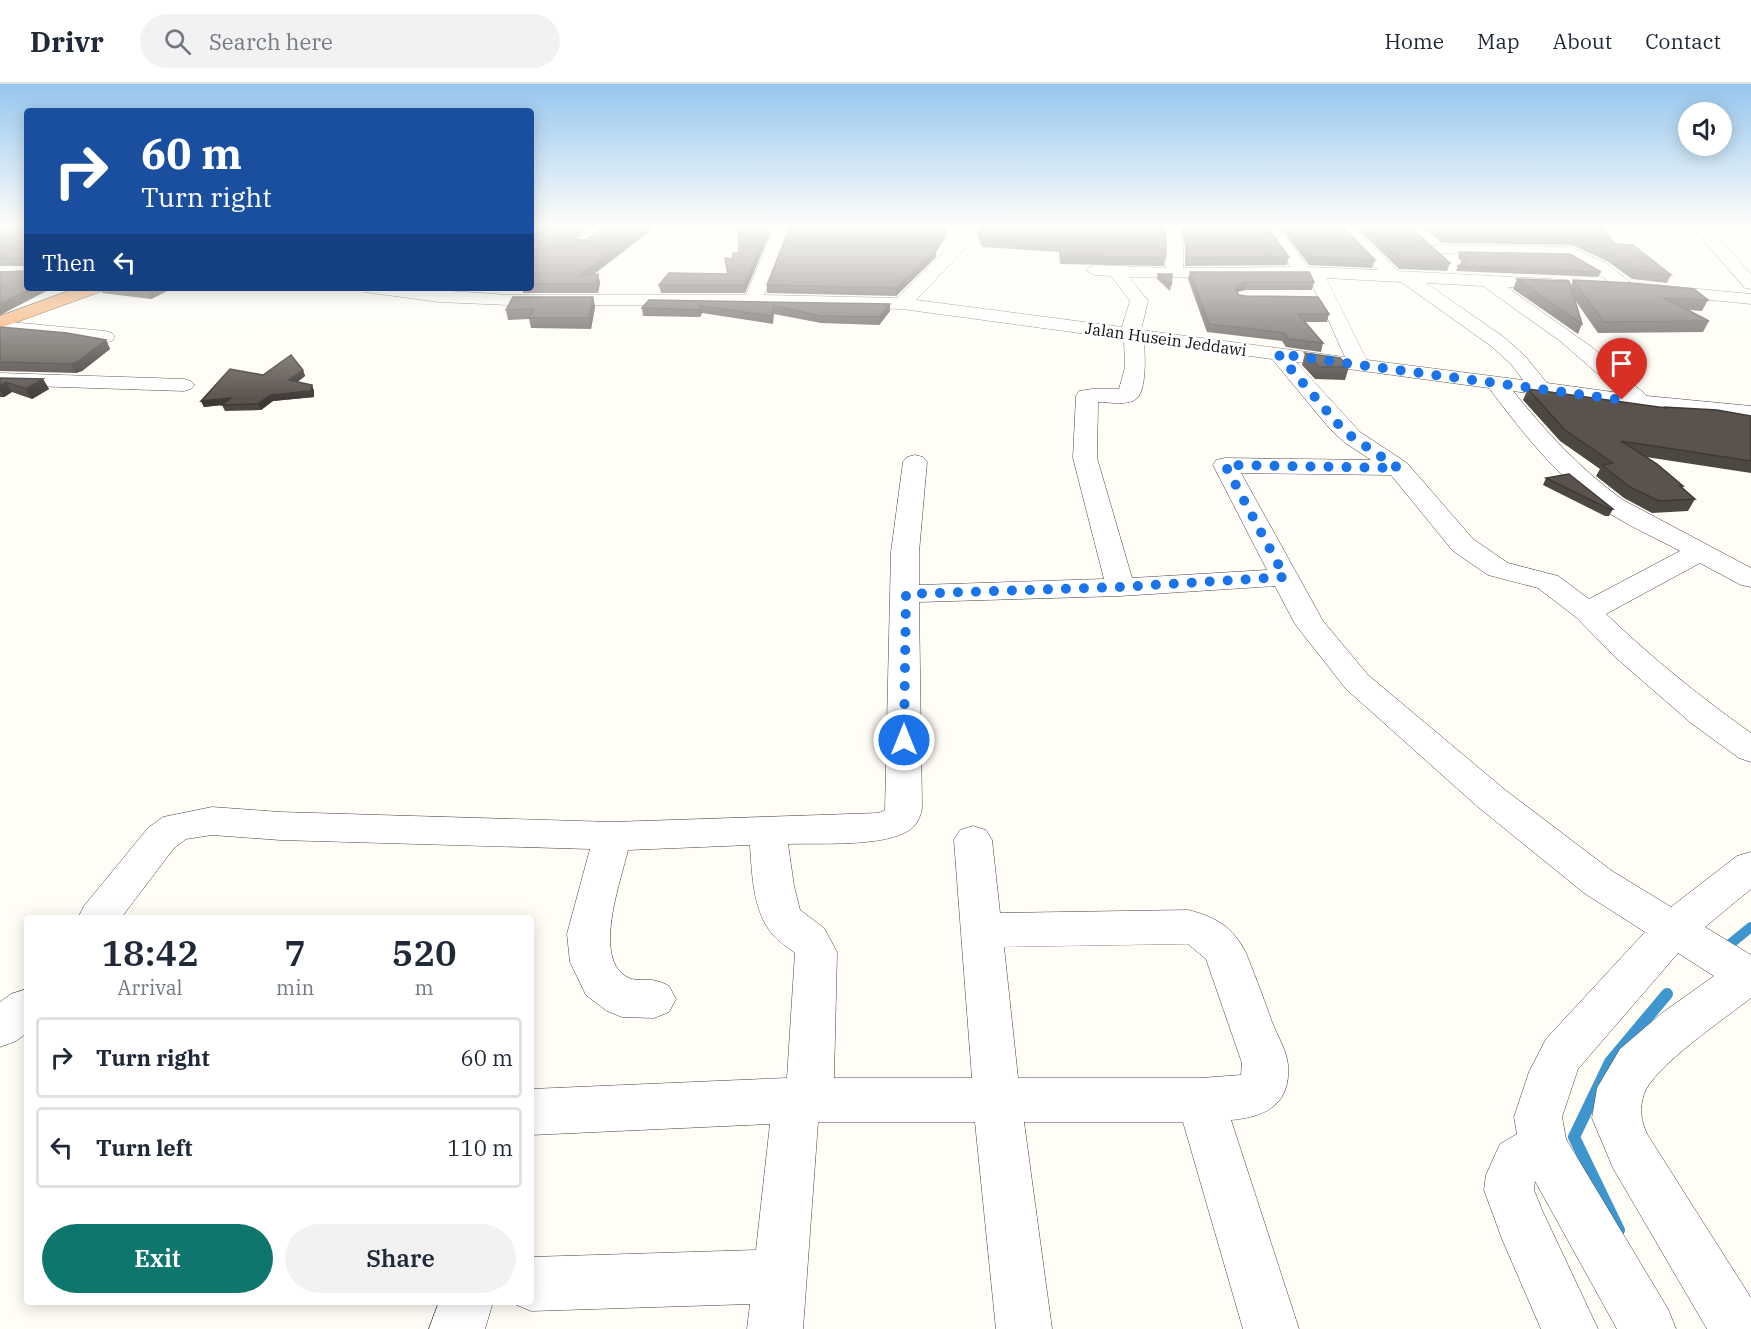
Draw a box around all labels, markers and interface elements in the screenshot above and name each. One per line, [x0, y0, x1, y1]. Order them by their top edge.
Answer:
search box [140, 14, 560, 68]
text: Drivr [30, 23, 104, 60]
icon: search [161, 25, 194, 58]
text: Search here [209, 27, 333, 56]
text: Home [1384, 27, 1444, 55]
text: Map [1477, 27, 1520, 55]
text: About [1553, 27, 1612, 55]
text: Contact [1645, 27, 1721, 55]
map controls [1678, 102, 1732, 156]
button: sound [1678, 102, 1732, 156]
text: 60 m [141, 126, 242, 181]
icon: right [42, 132, 120, 210]
text: Turn right [141, 179, 272, 214]
icon: left [108, 246, 141, 279]
text: Then [42, 248, 96, 277]
street label: Jalan Husein Jeddawi [1084, 318, 1248, 360]
pin [1596, 338, 1647, 400]
icon: arrive [1605, 347, 1638, 380]
position arrow [872, 708, 936, 772]
text: 18:42 [101, 929, 199, 976]
text: 7 [284, 929, 306, 976]
text: 520 [392, 929, 457, 976]
text: Arrival [117, 974, 183, 1001]
text: min [276, 974, 314, 1001]
text: m [415, 974, 434, 1001]
icon: right [45, 1041, 78, 1074]
text: Turn right [96, 1043, 210, 1072]
text: 60 m [461, 1043, 513, 1072]
icon: left [45, 1131, 78, 1164]
text: Turn left [96, 1133, 192, 1162]
text: 110 m [447, 1133, 513, 1162]
button: Exit [42, 1224, 273, 1293]
button: Share [285, 1224, 516, 1293]

